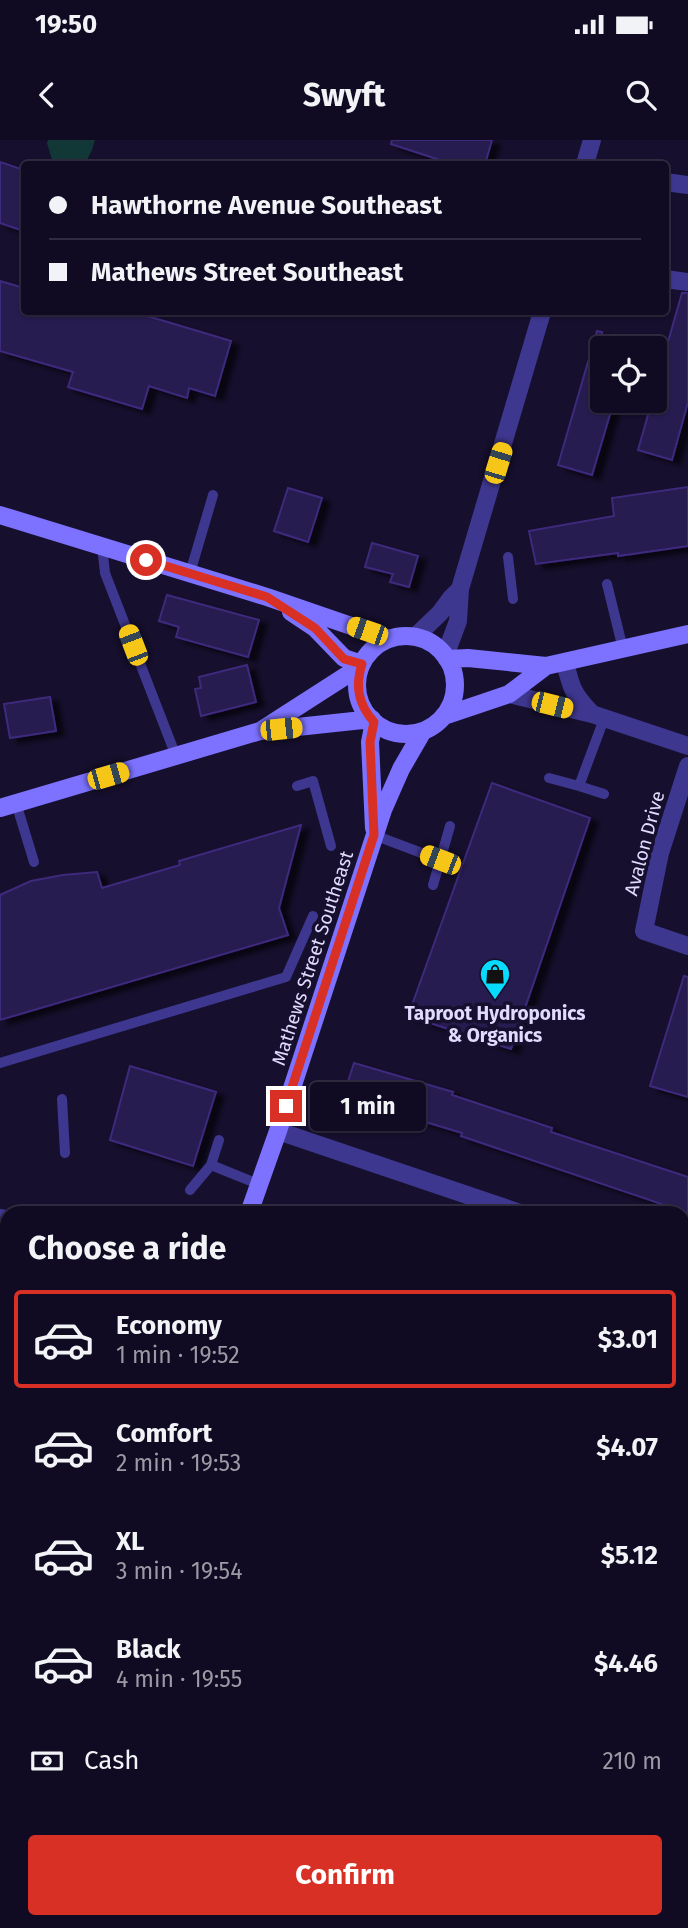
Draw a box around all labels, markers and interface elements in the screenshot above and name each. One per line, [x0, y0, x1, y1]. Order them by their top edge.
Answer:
text: 19:50 [35, 9, 97, 40]
icon: back [28, 76, 66, 114]
text: Swyft [303, 76, 385, 114]
icon: search [622, 76, 660, 114]
text: Hawthorne Avenue Southeast [91, 190, 442, 221]
text: Mathews Street Southeast [91, 257, 403, 288]
map controls [590, 336, 667, 413]
button: locate [590, 336, 667, 413]
car [482, 440, 515, 486]
route start [130, 544, 162, 576]
car [344, 614, 391, 648]
car [116, 622, 151, 668]
car [530, 690, 575, 720]
car [260, 716, 303, 742]
car [85, 760, 132, 792]
street label: Avalon Drive [619, 788, 669, 898]
car [417, 843, 464, 877]
street label: Mathews Street Southeast [267, 848, 358, 1068]
shop icon: Taproot Hydroponics & Organics [478, 957, 512, 1001]
place label: Taproot Hydroponics & Organics [404, 1002, 586, 1047]
callout: 1 min [310, 1082, 426, 1130]
route end [270, 1090, 302, 1122]
text: 1 min [340, 1092, 396, 1120]
text: Choose a ride [28, 1229, 226, 1267]
icon: car [32, 1308, 95, 1371]
text: Economy [116, 1310, 222, 1341]
text: $3.01 [598, 1324, 658, 1355]
text: 1 min · 19:52 [116, 1341, 240, 1369]
icon: car [32, 1416, 95, 1479]
text: Comfort [116, 1418, 212, 1449]
text: $4.07 [596, 1432, 658, 1463]
text: 2 min · 19:53 [116, 1449, 241, 1477]
icon: car [32, 1524, 95, 1587]
text: XL [116, 1526, 144, 1557]
text: $5.12 [601, 1540, 658, 1571]
text: 3 min · 19:54 [116, 1557, 242, 1585]
icon: car [32, 1632, 95, 1695]
text: Black [116, 1634, 181, 1665]
text: $4.46 [594, 1648, 658, 1679]
text: 4 min · 19:55 [116, 1665, 242, 1693]
icon: cash [28, 1742, 66, 1780]
text: Cash [84, 1745, 140, 1776]
text: 210 m [603, 1747, 662, 1775]
button: Confirm [28, 1835, 662, 1915]

